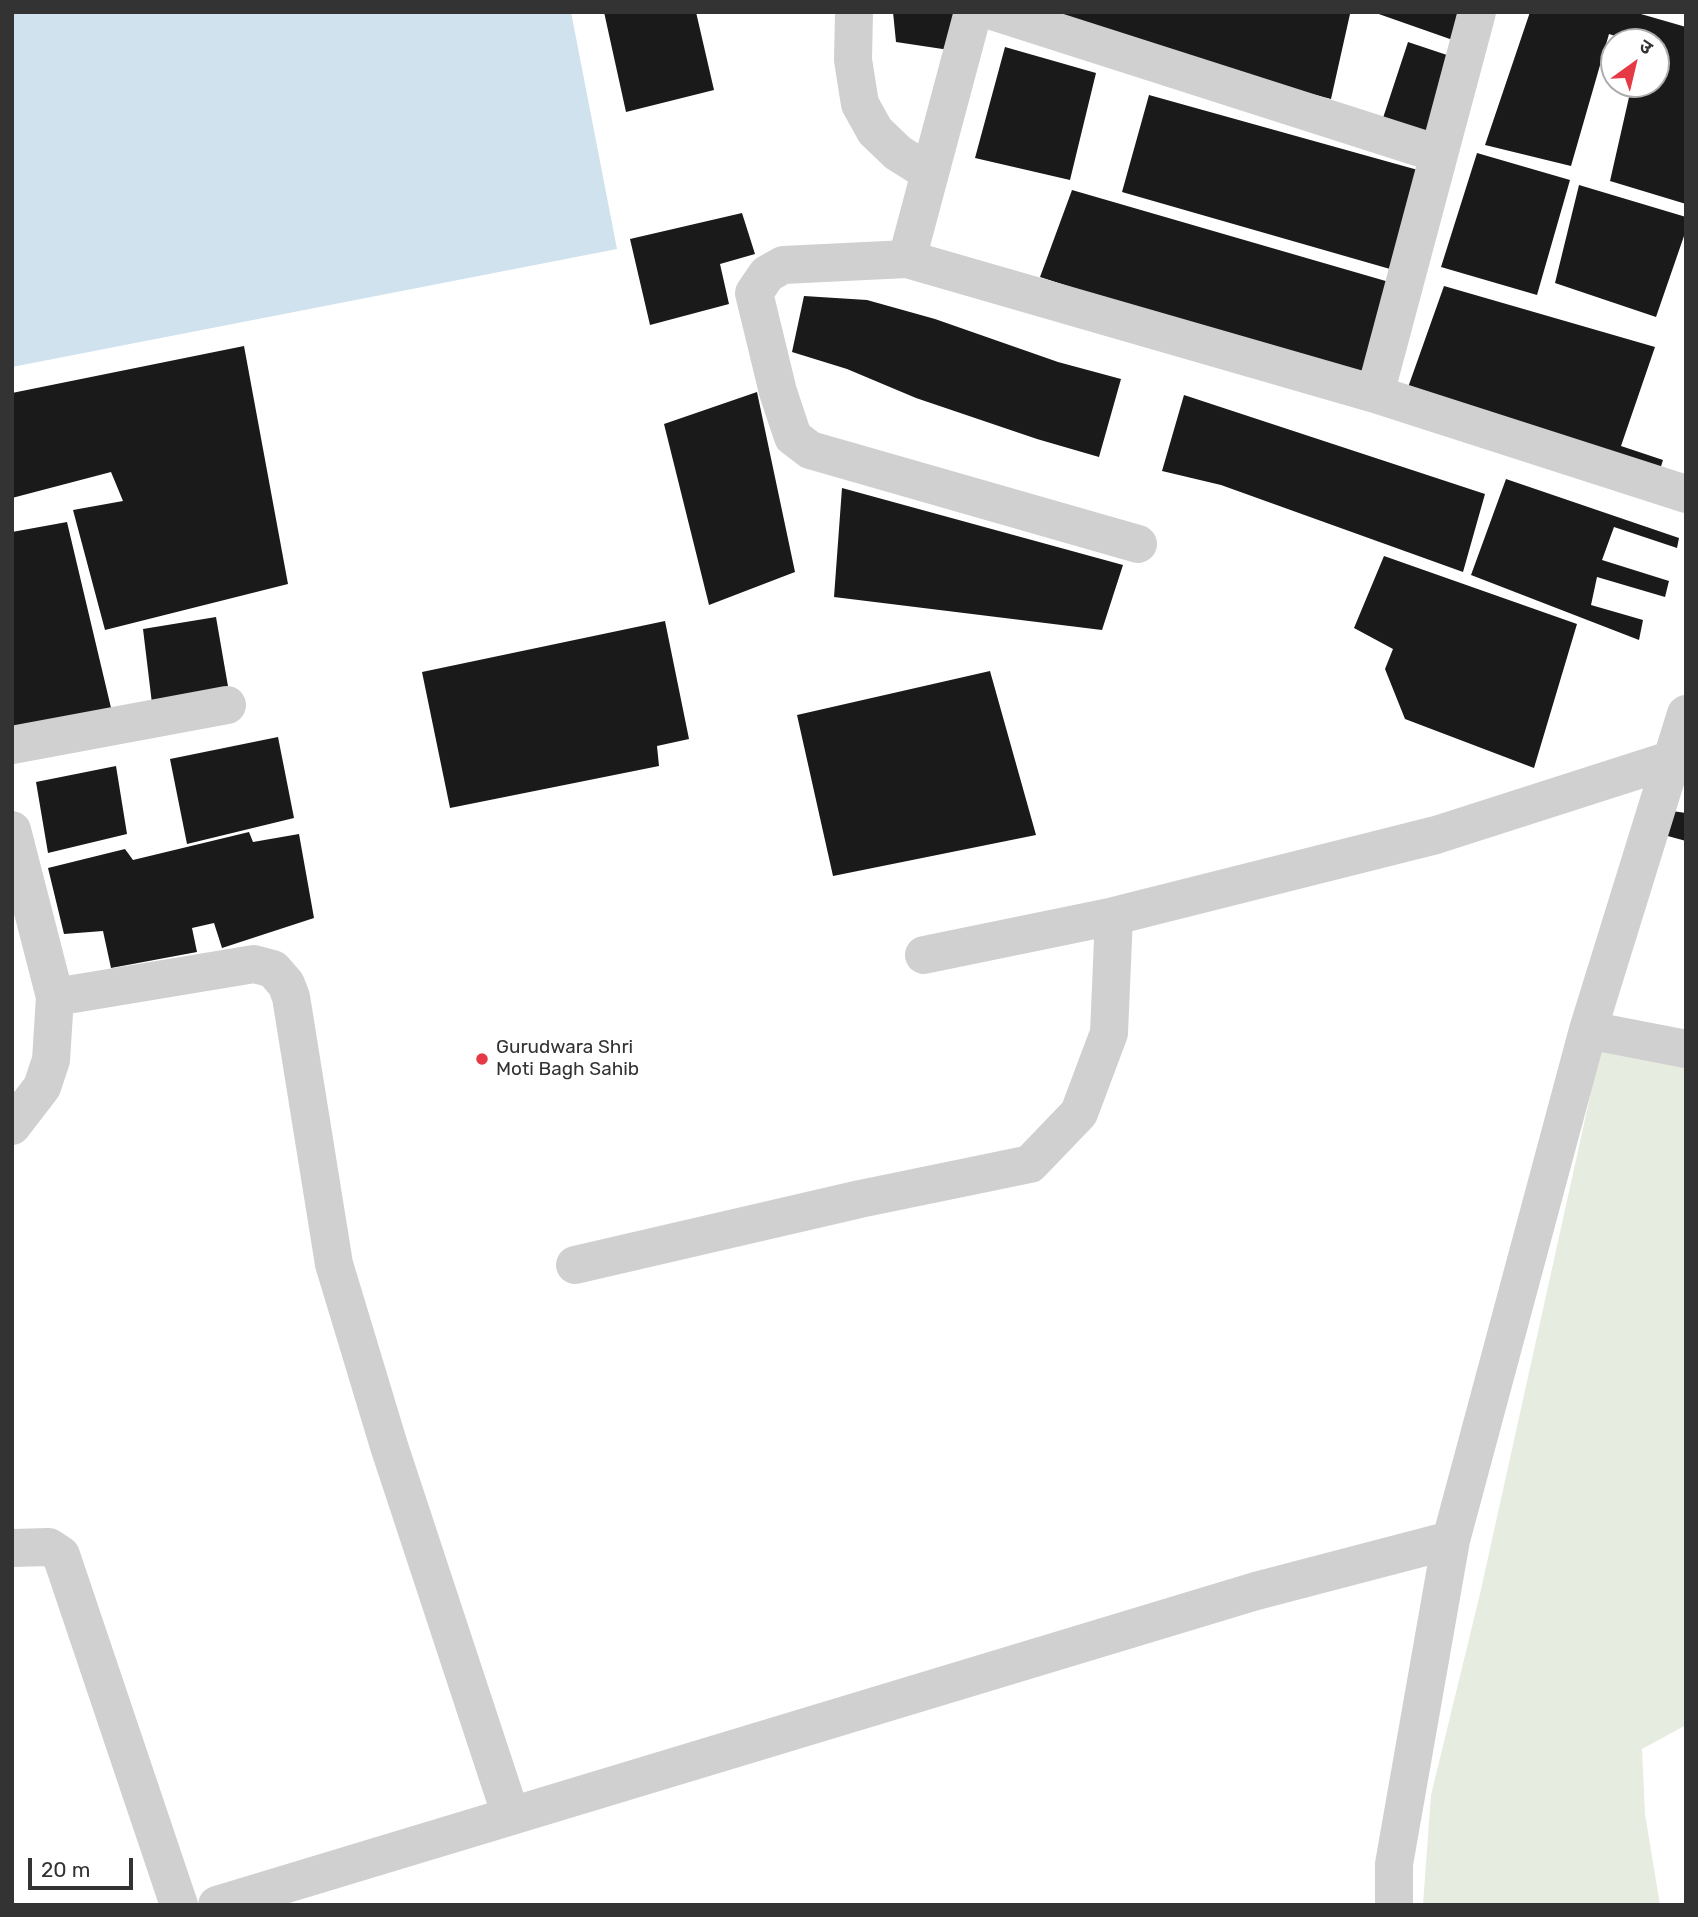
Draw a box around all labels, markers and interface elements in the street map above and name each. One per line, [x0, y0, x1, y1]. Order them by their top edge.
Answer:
north arrow [1600, 28, 1670, 98]
text: उ [1635, 34, 1657, 59]
place label: Gurudwara Shri Moti Bagh Sahib [496, 1037, 639, 1081]
marker: Gurudwara Shri Moti Bagh Sahib [474, 1051, 490, 1067]
scale bar [32, 1843, 136, 1887]
text: 20 m [41, 1857, 90, 1882]

